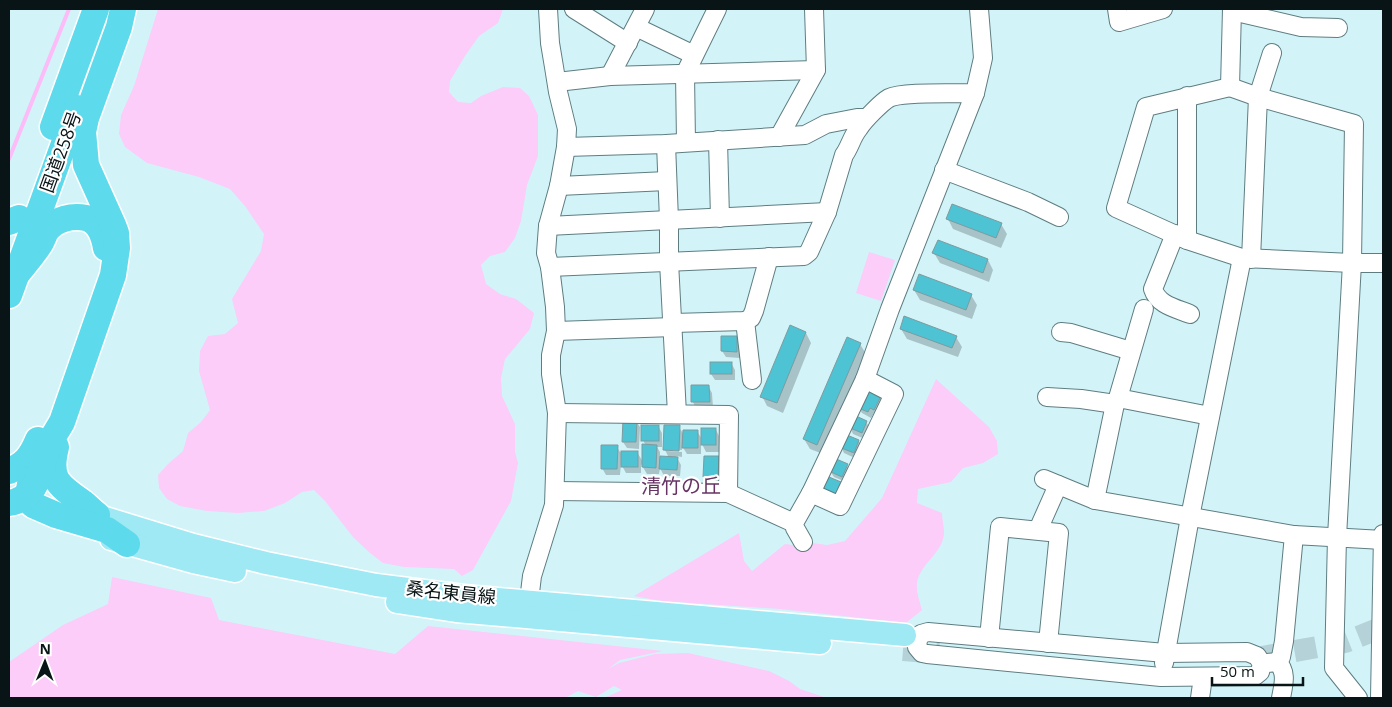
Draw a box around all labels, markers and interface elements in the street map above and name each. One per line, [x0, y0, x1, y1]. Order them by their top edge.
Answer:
street label: 国道258号 [34, 108, 86, 196]
district label: 清竹の丘 [641, 472, 721, 499]
street label: 桑名東員線 [405, 575, 497, 609]
north arrow [20, 637, 70, 687]
text: N [39, 639, 51, 658]
scale bar [1212, 654, 1303, 686]
text: 50 m [1220, 661, 1255, 681]

